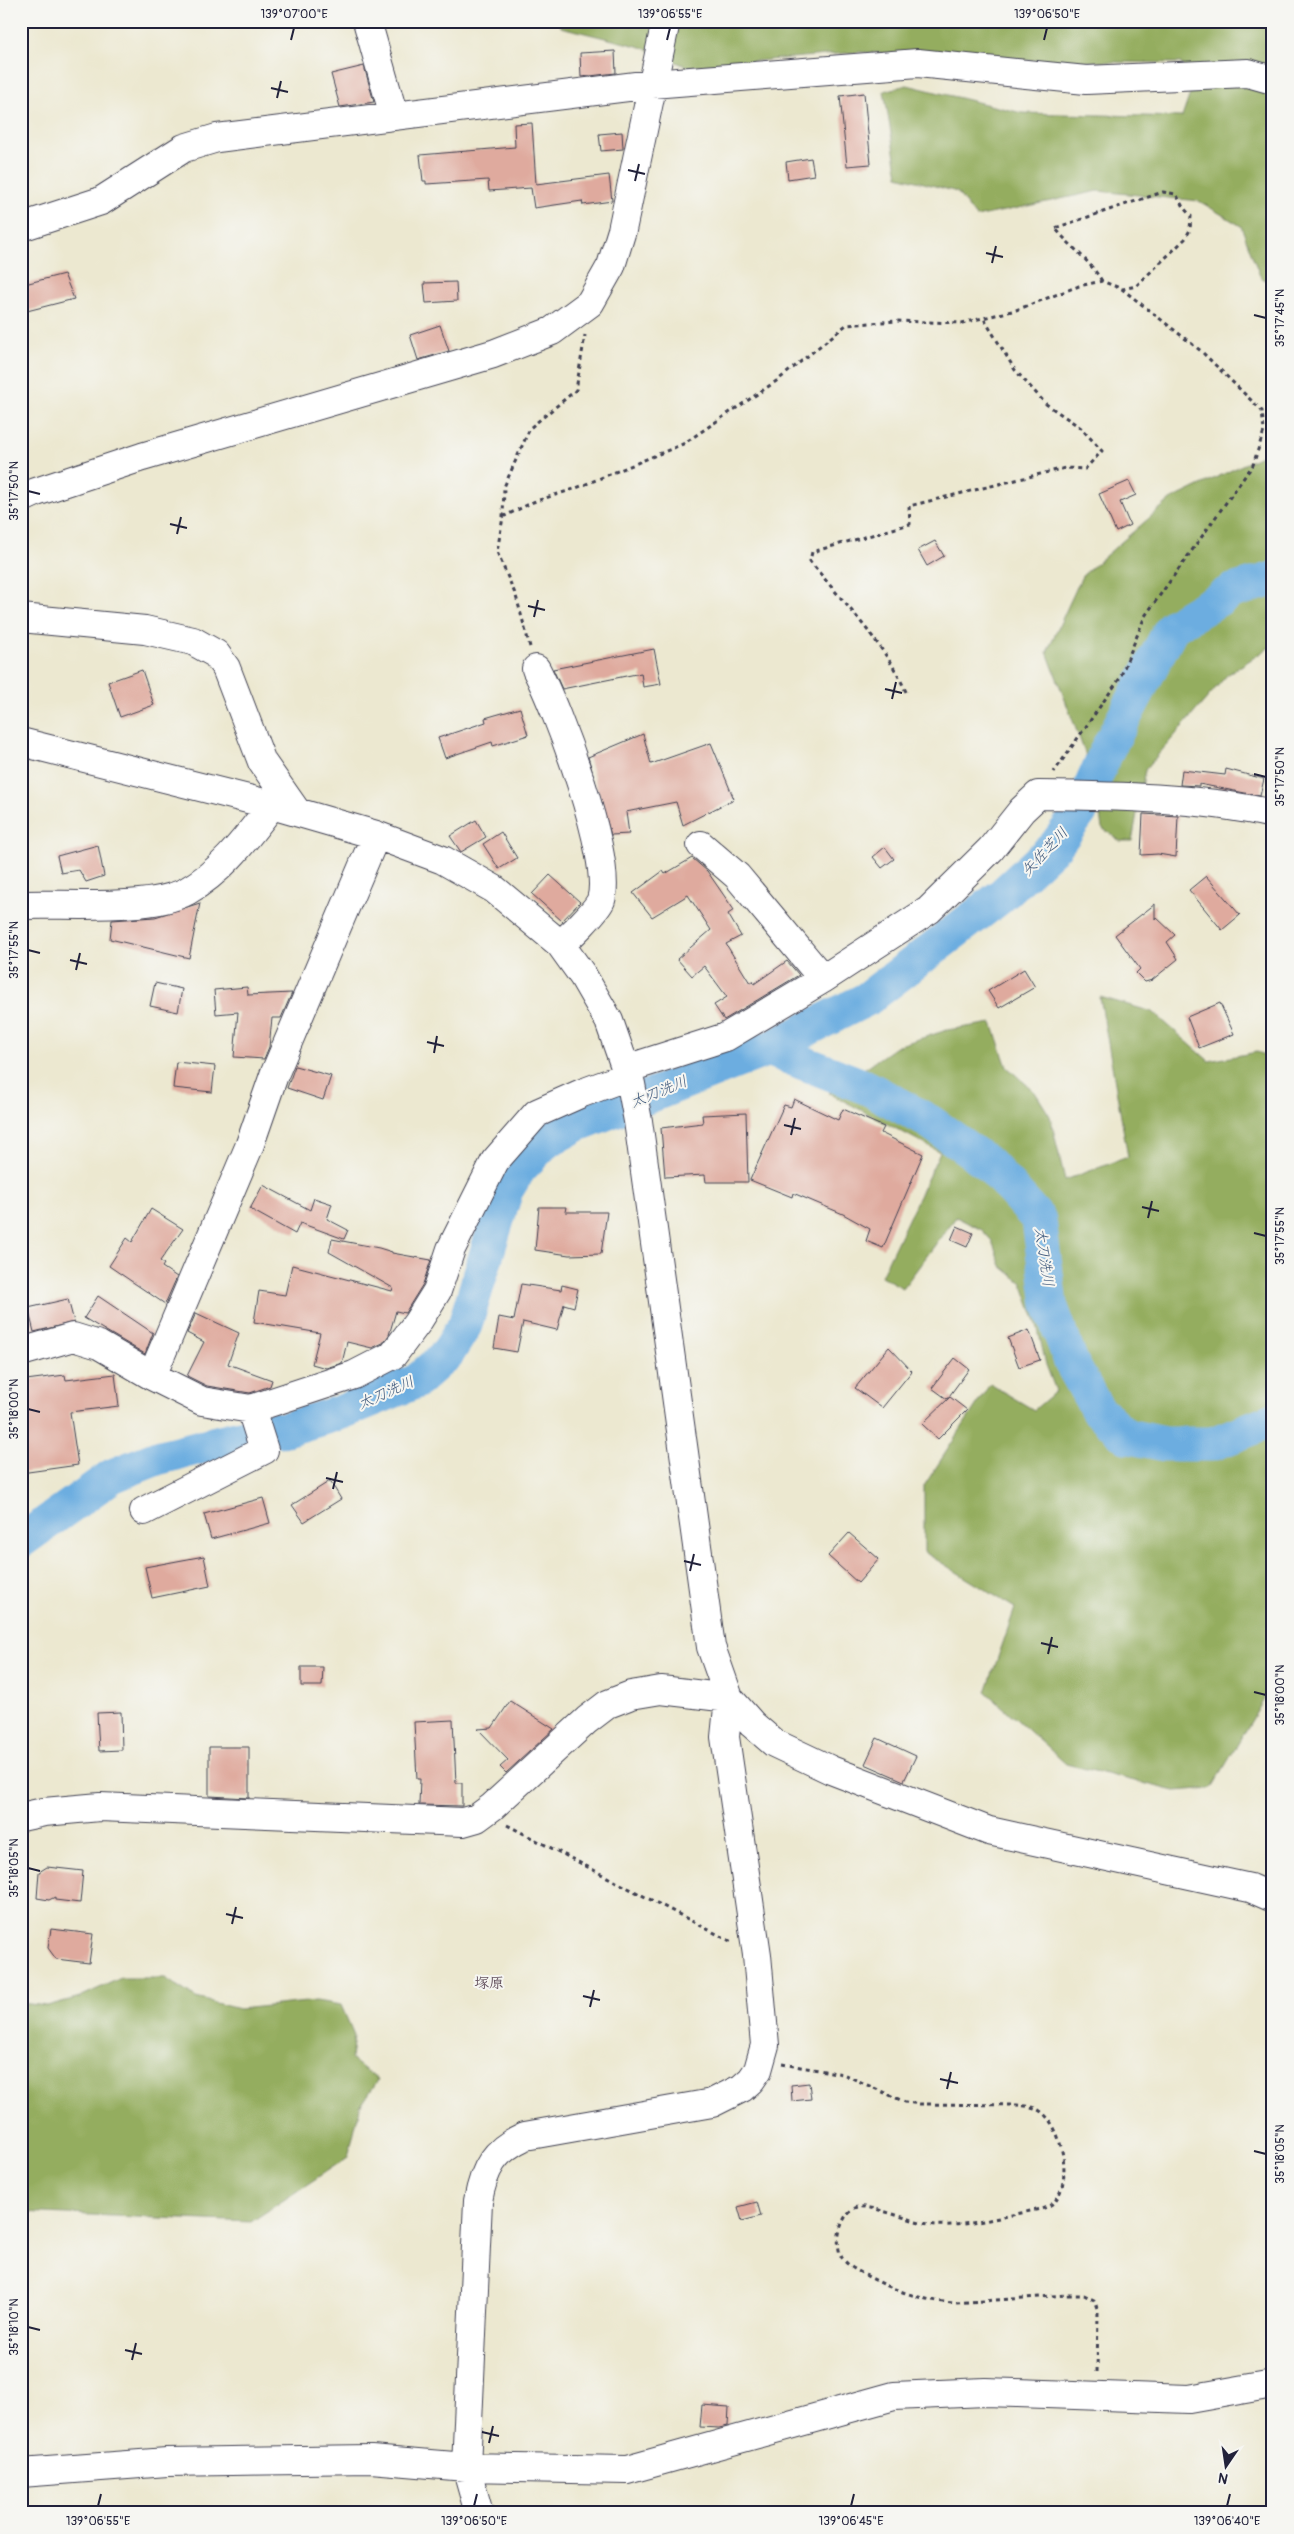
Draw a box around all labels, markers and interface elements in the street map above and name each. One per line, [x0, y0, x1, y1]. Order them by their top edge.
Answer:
text: 139°07'00"E [260, 7, 328, 22]
text: 139°06'55"E [638, 7, 702, 22]
text: 139°06'50"E [1014, 7, 1080, 22]
text: 35°17'45"N [1273, 289, 1288, 347]
text: 35°17'50"N [7, 461, 22, 521]
text: 35°17'50"N [1273, 747, 1288, 807]
water label: 矢佐芝川 [1018, 824, 1072, 880]
text: 35°17'55"N [7, 921, 22, 979]
water label: 太刀洗川 [628, 1072, 690, 1112]
text: 35°17'55"N [1273, 1207, 1288, 1265]
water label: 太刀洗川 [1030, 1226, 1058, 1288]
water label: 太刀洗川 [355, 1372, 417, 1414]
text: 35°18'00"N [7, 1379, 22, 1439]
text: 35°18'00"N [1273, 1665, 1288, 1725]
text: 35°18'05"N [7, 1838, 22, 1898]
district label: 塚原 [474, 1974, 504, 1993]
text: 35°18'05"N [1273, 2124, 1288, 2184]
text: 35°18'10"N [7, 2298, 22, 2356]
north arrow [1202, 2442, 1252, 2492]
text: N [1217, 2469, 1230, 2488]
text: 139°06'55"E [66, 2514, 130, 2529]
text: 139°06'50"E [441, 2514, 507, 2529]
text: 139°06'45"E [819, 2514, 883, 2529]
text: 139°06'40"E [1194, 2514, 1260, 2529]

